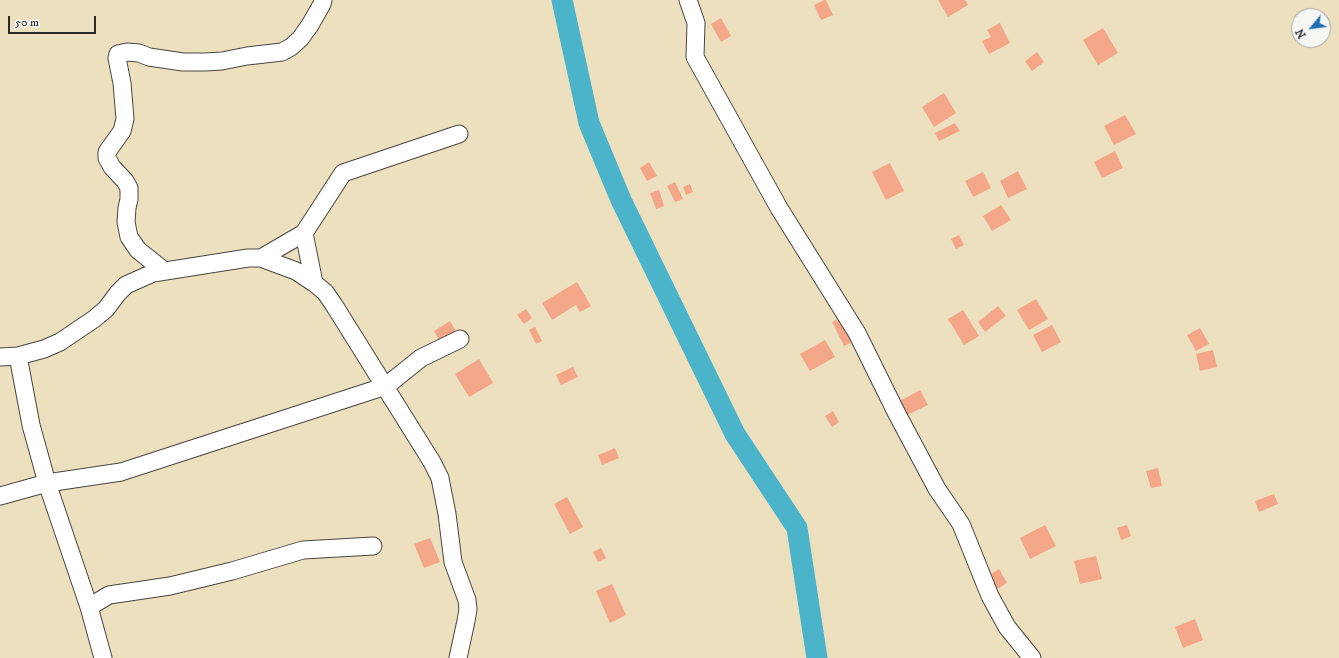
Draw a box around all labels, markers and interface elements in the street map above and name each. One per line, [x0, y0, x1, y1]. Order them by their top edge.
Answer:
scale bar [10, 8, 98, 34]
north arrow [1291, 8, 1331, 48]
text: 50 m [15, 15, 39, 30]
text: N [1293, 26, 1310, 41]

